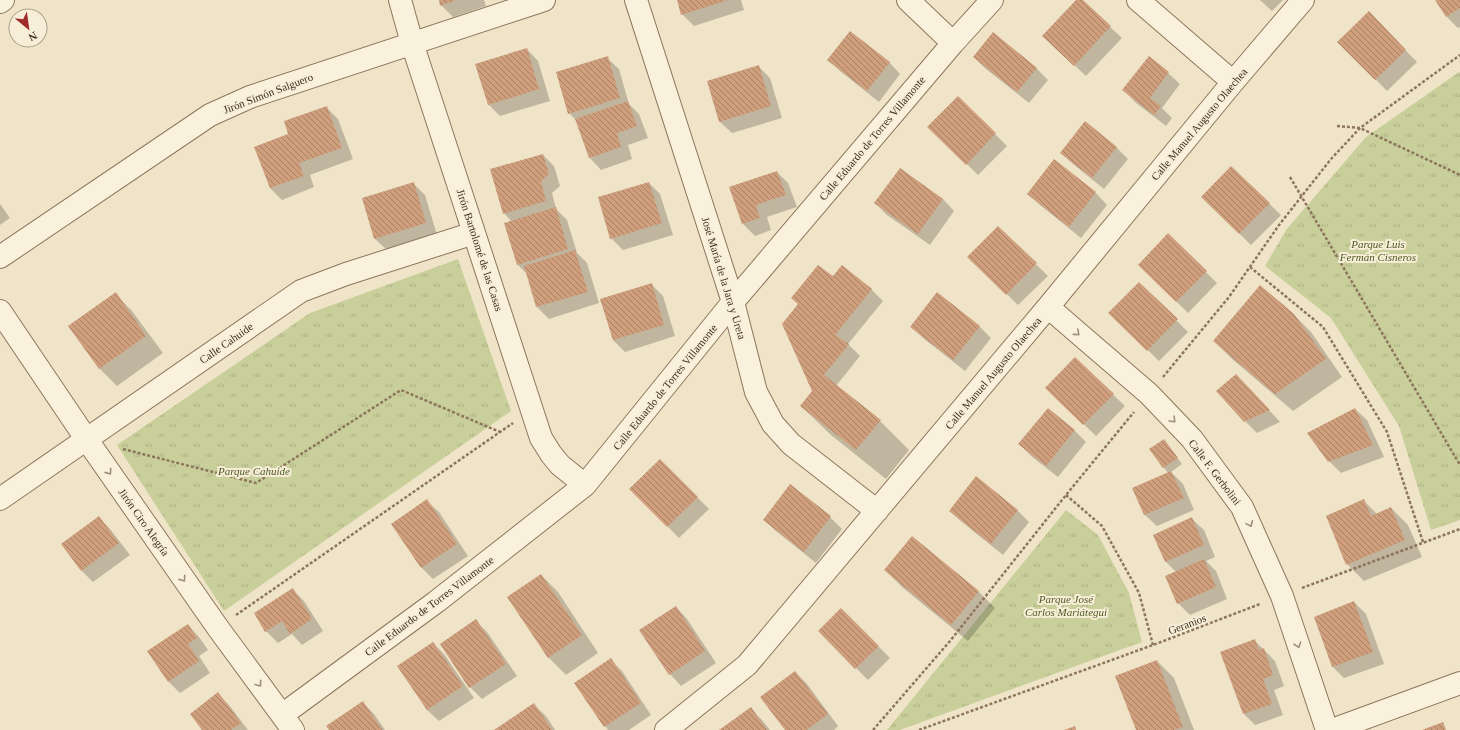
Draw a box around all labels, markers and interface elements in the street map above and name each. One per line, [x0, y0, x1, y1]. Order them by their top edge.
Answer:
north arrow [8, 8, 48, 48]
text: N [26, 30, 39, 44]
street label: Calle Manuel Augusto Olaechea [1149, 65, 1250, 182]
street label: Jirón Simón Salguero [221, 70, 315, 116]
street label: Calle Eduardo de Torres Villamonte [817, 73, 928, 202]
street label: Jirón Bartolomé de las Casas [455, 187, 505, 313]
street label: José María de la Jara y Ureta [700, 215, 748, 341]
park label: Parque Luis Fermán Cisneros [1339, 238, 1416, 263]
street label: Calle Manuel Augusto Olaechea [943, 314, 1044, 431]
street label: Calle Cahuide [197, 320, 255, 366]
street label: Calle Eduardo de Torres Villamonte [611, 322, 720, 452]
one-way arrow [1073, 328, 1080, 335]
one-way arrow [1169, 415, 1176, 423]
street label: Calle F. Gerbolini [1186, 437, 1244, 507]
park label: Parque Cahuide [217, 465, 290, 477]
one-way arrow [104, 468, 112, 475]
street label: Jirón Ciro Alegría [116, 486, 172, 558]
one-way arrow [1245, 520, 1253, 528]
street label: Calle Eduardo de Torres Villamonte [362, 554, 496, 658]
one-way arrow [178, 574, 185, 581]
park label: Parque José Carlos Mariátegui [1025, 593, 1107, 618]
street label: Geranios [1166, 611, 1208, 637]
one-way arrow [1294, 641, 1302, 648]
one-way arrow [254, 680, 261, 687]

